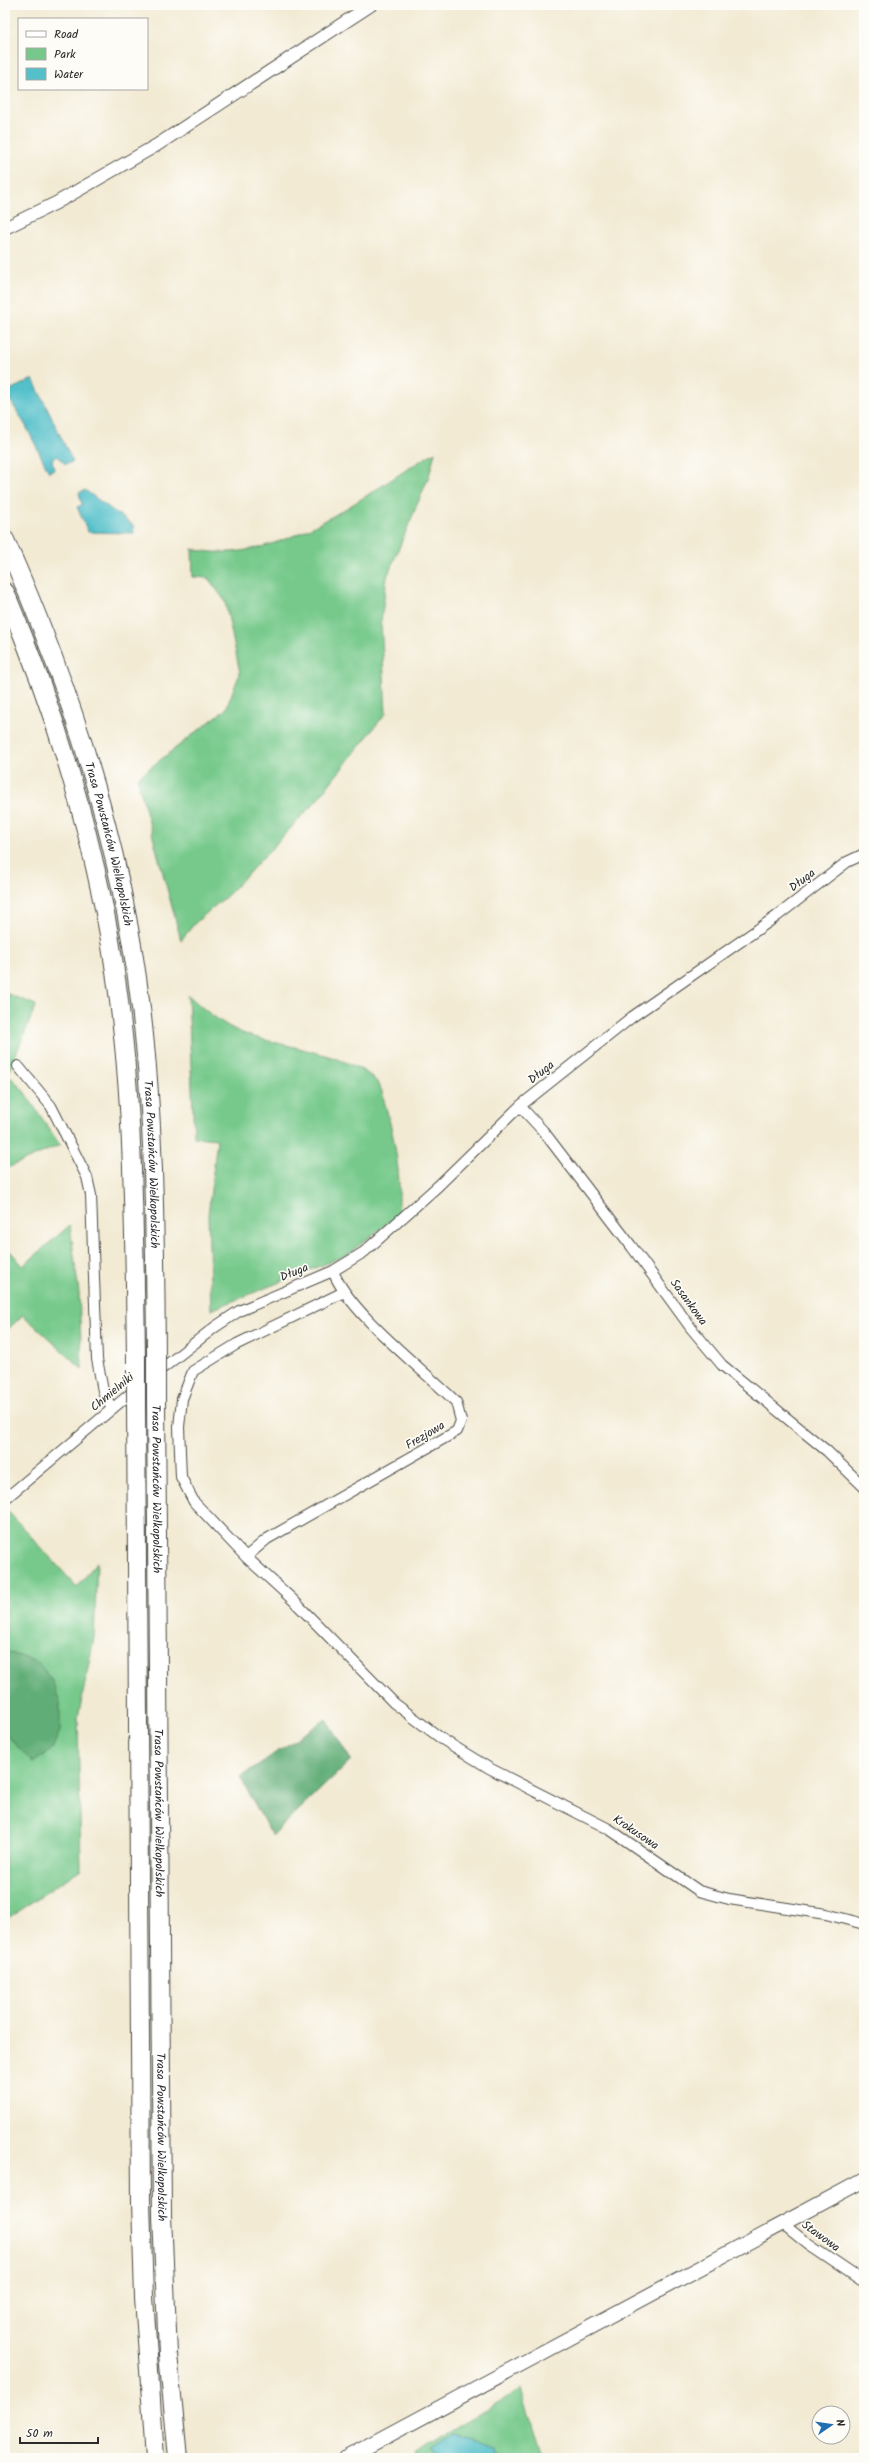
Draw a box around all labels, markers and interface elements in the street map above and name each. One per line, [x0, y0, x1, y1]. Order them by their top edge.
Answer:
legend [18, 18, 148, 90]
text: Road [54, 25, 79, 44]
text: Park [54, 45, 76, 64]
text: Water [54, 65, 84, 84]
street label: Trasa Powstańców Wielkopolskich [79, 760, 137, 928]
street label: Długa [785, 864, 820, 897]
street label: Długa [524, 1056, 559, 1089]
street label: Trasa Powstańców Wielkopolskich [138, 1080, 164, 1249]
street label: Długa [277, 1258, 312, 1287]
street label: Sasankowa [665, 1275, 712, 1330]
street label: Chmielniki [86, 1368, 139, 1416]
street label: Trasa Powstańców Wielkopolskich [146, 1405, 166, 1573]
street label: Frezjowa [402, 1416, 449, 1455]
street label: Trasa Powstańców Wielkopolskich [148, 1729, 169, 1897]
street label: Krokusowa [609, 1810, 663, 1855]
street label: Trasa Powstańców Wielkopolskich [151, 2053, 171, 2222]
street label: Stawowa [797, 2216, 844, 2257]
north arrow [811, 2405, 851, 2445]
text: N [830, 2418, 849, 2428]
scale bar [20, 2419, 98, 2445]
text: 50 m [26, 2424, 53, 2443]

